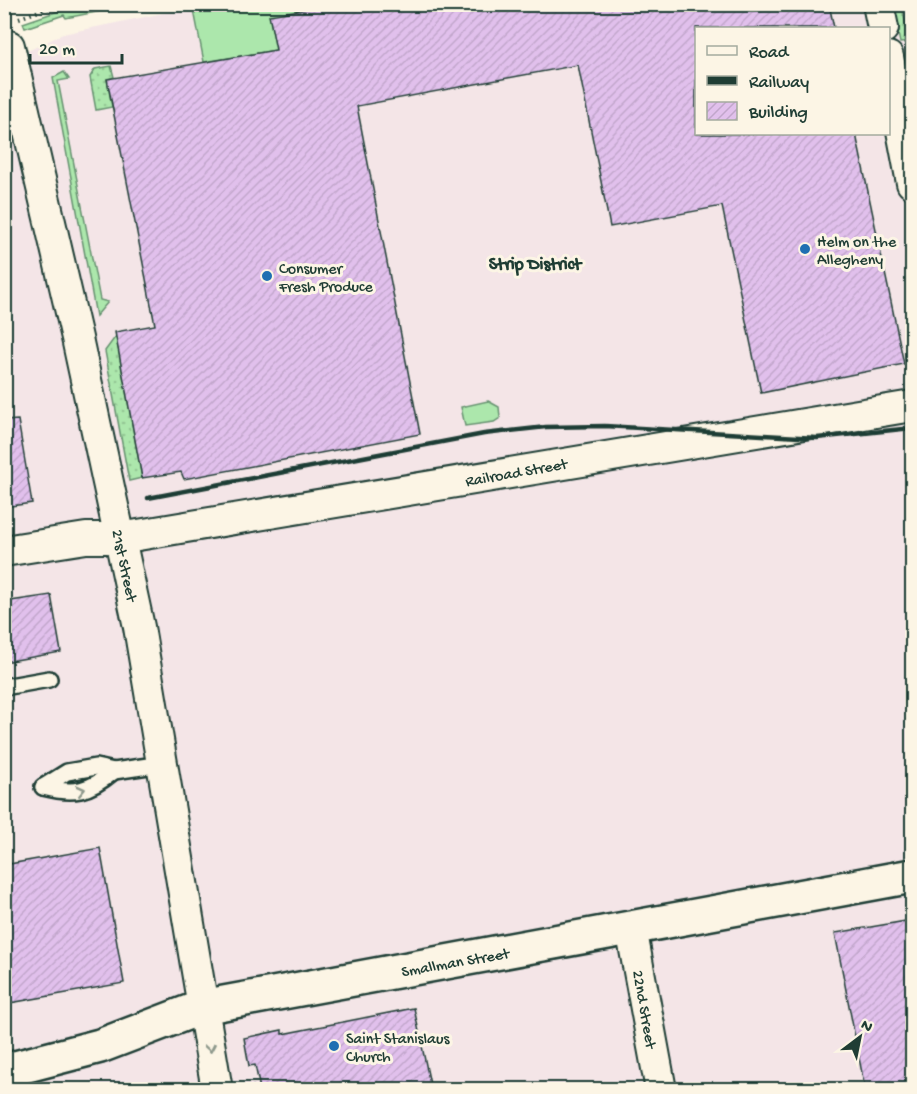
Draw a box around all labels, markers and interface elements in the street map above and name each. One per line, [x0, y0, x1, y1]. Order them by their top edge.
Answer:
scale bar [30, 27, 122, 65]
legend [695, 27, 890, 135]
text: 20 m [39, 40, 75, 61]
text: Road [749, 43, 790, 64]
text: Railway [749, 73, 809, 94]
text: Building [748, 103, 808, 124]
place label: Helm on the Allegheny [817, 234, 897, 271]
marker: Helm on the Allegheny [798, 242, 812, 256]
district label: Strip District [489, 255, 583, 276]
place label: Consumer Fresh Produce [278, 261, 374, 298]
marker: Consumer Fresh Produce [260, 269, 274, 283]
street label: Railroad Street [464, 456, 570, 493]
street label: 21st Street [106, 528, 140, 605]
one-way arrow [75, 784, 85, 797]
street label: Smallman Street [400, 945, 512, 983]
street label: 22nd Street [626, 969, 659, 1052]
north arrow [830, 1007, 890, 1067]
text: N [857, 1016, 876, 1038]
place label: Saint Stanislaus Church [346, 1031, 450, 1068]
marker: Saint Stanislaus Church [327, 1039, 341, 1053]
one-way arrow [203, 1043, 216, 1053]

